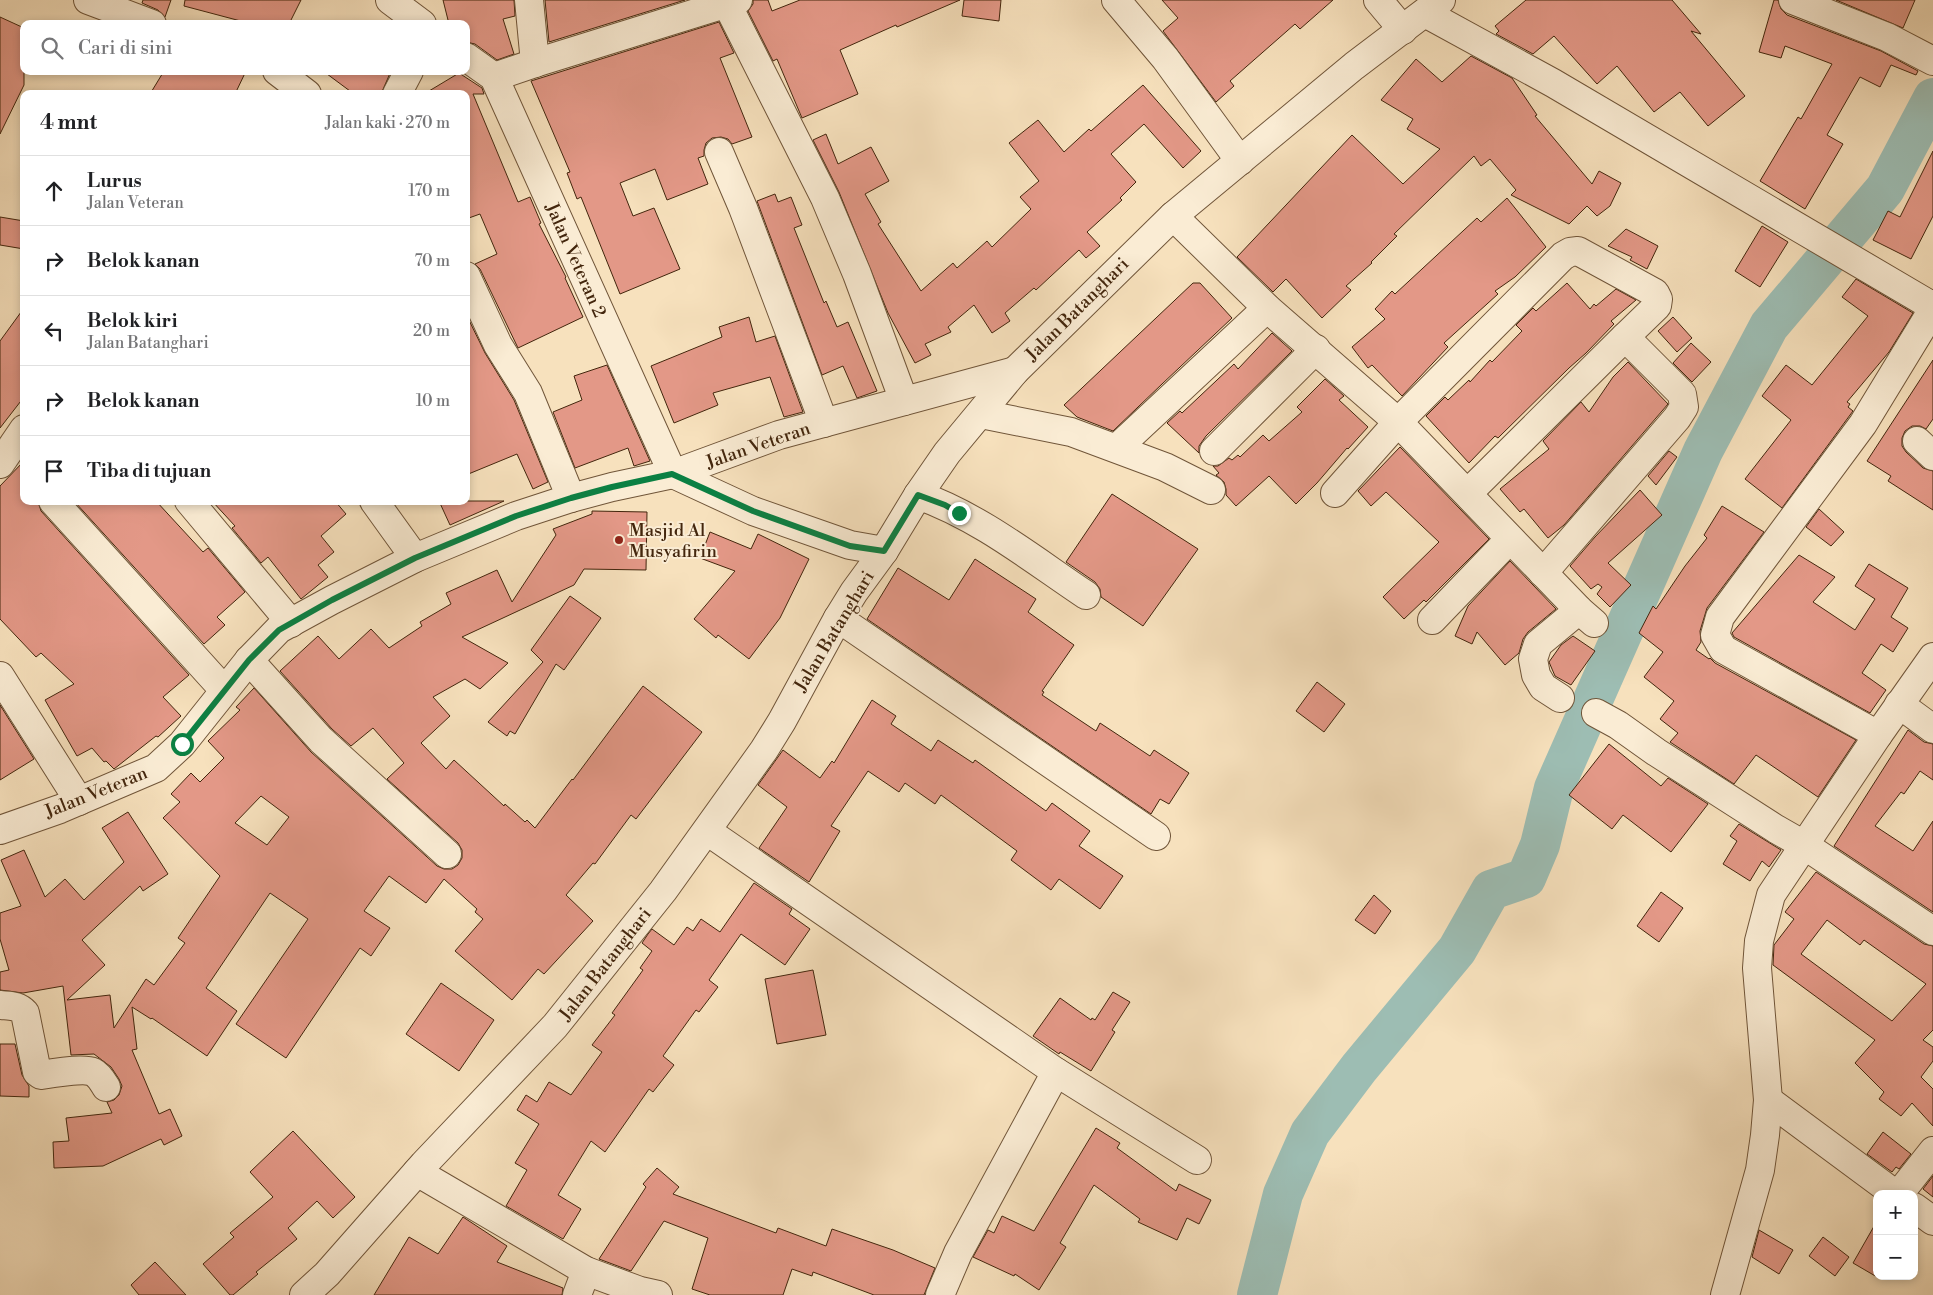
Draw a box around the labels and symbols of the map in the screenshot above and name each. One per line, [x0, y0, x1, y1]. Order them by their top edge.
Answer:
street label: Jalan Veteran 2 [540, 198, 611, 321]
street label: Jalan Batanghari [1020, 253, 1134, 367]
street label: Jalan Veteran [702, 417, 814, 474]
route end [948, 502, 971, 525]
place label: Masjid Al Musyafirin [629, 519, 717, 563]
marker: Masjid Al Musyafirin [613, 534, 625, 546]
street label: Jalan Batanghari [789, 567, 880, 697]
route start [171, 733, 194, 756]
street label: Jalan Veteran [40, 761, 151, 824]
street label: Jalan Batanghari [554, 903, 657, 1026]

